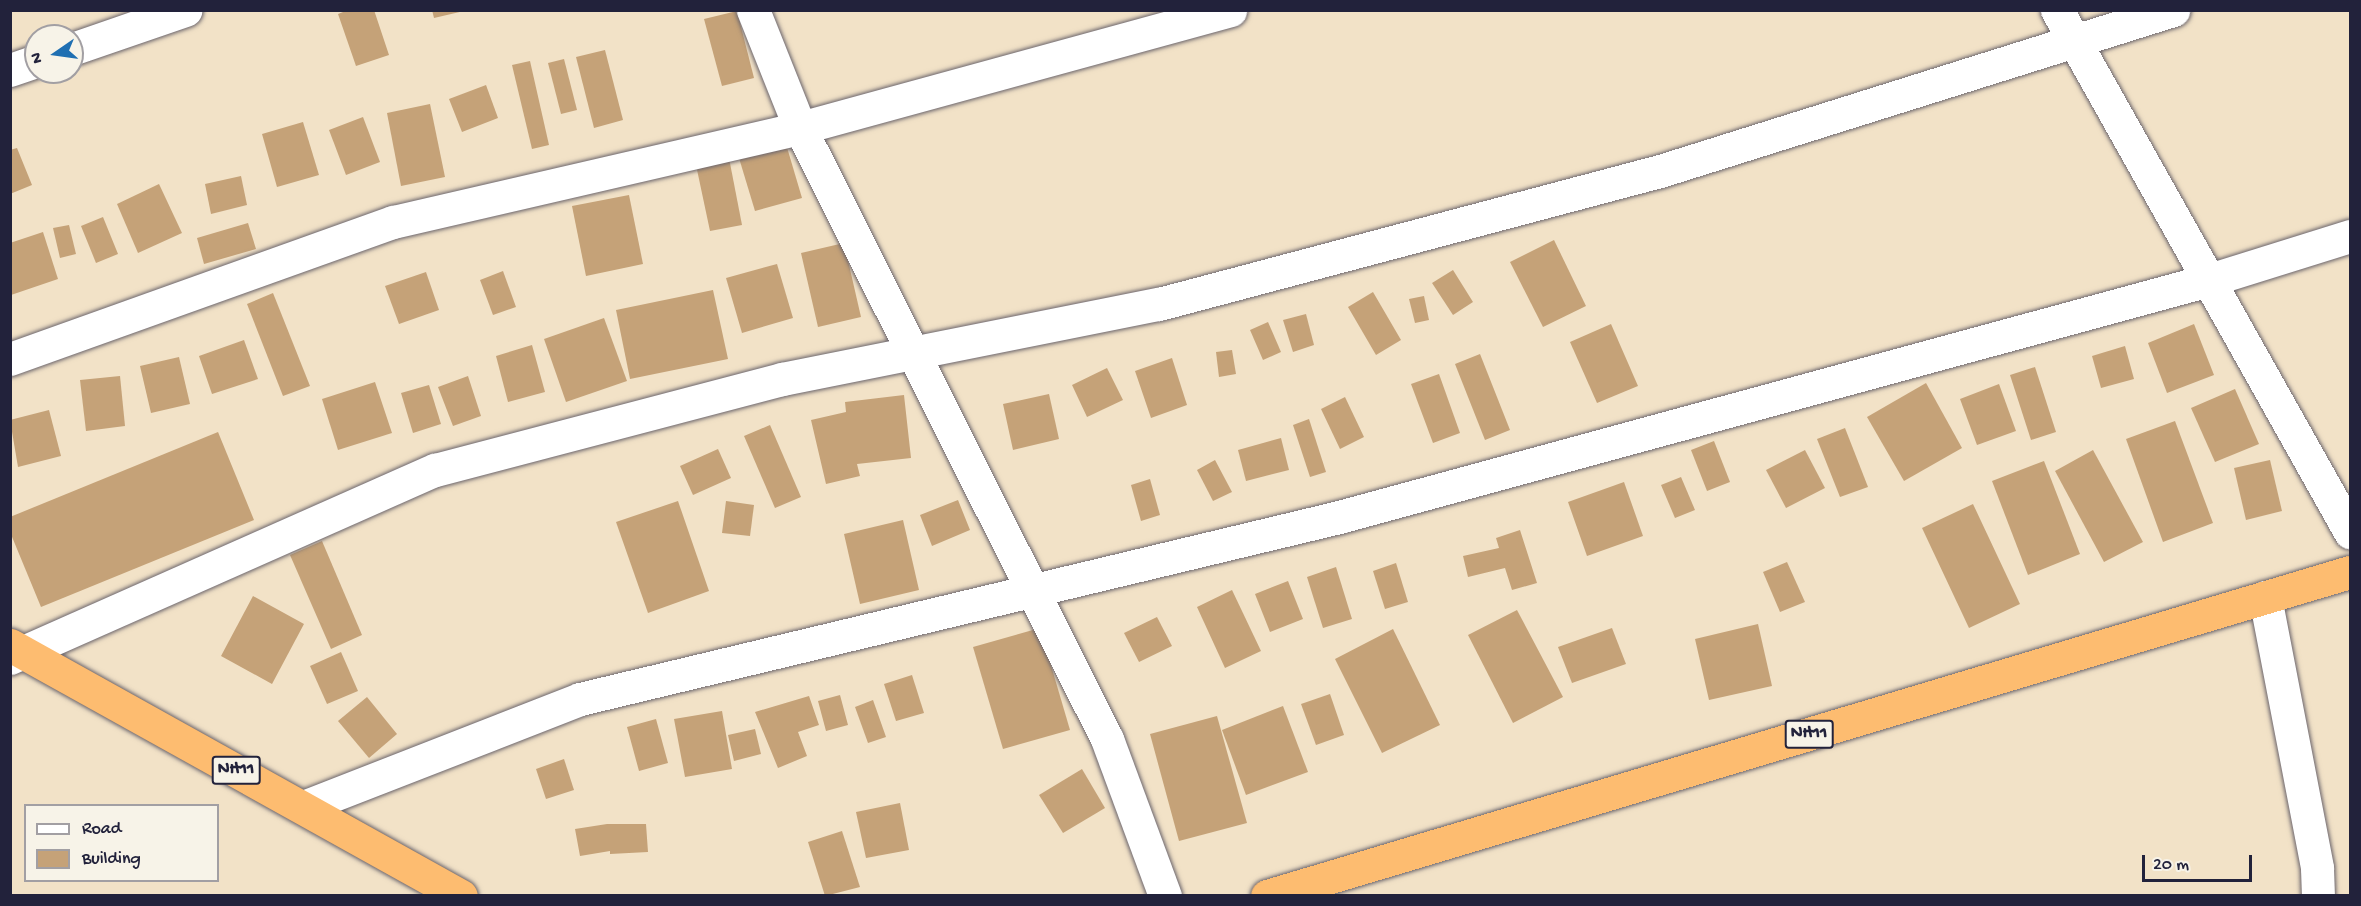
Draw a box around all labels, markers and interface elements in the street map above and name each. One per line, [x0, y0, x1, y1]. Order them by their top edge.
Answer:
north arrow [24, 24, 84, 84]
text: N [27, 50, 48, 65]
road number: NH11 [1784, 719, 1834, 749]
road number: NH11 [210, 755, 262, 785]
legend [24, 804, 219, 882]
text: Road [82, 819, 121, 840]
scale bar [2145, 843, 2254, 881]
text: Building [82, 849, 141, 870]
text: 20 m [2153, 855, 2189, 876]

